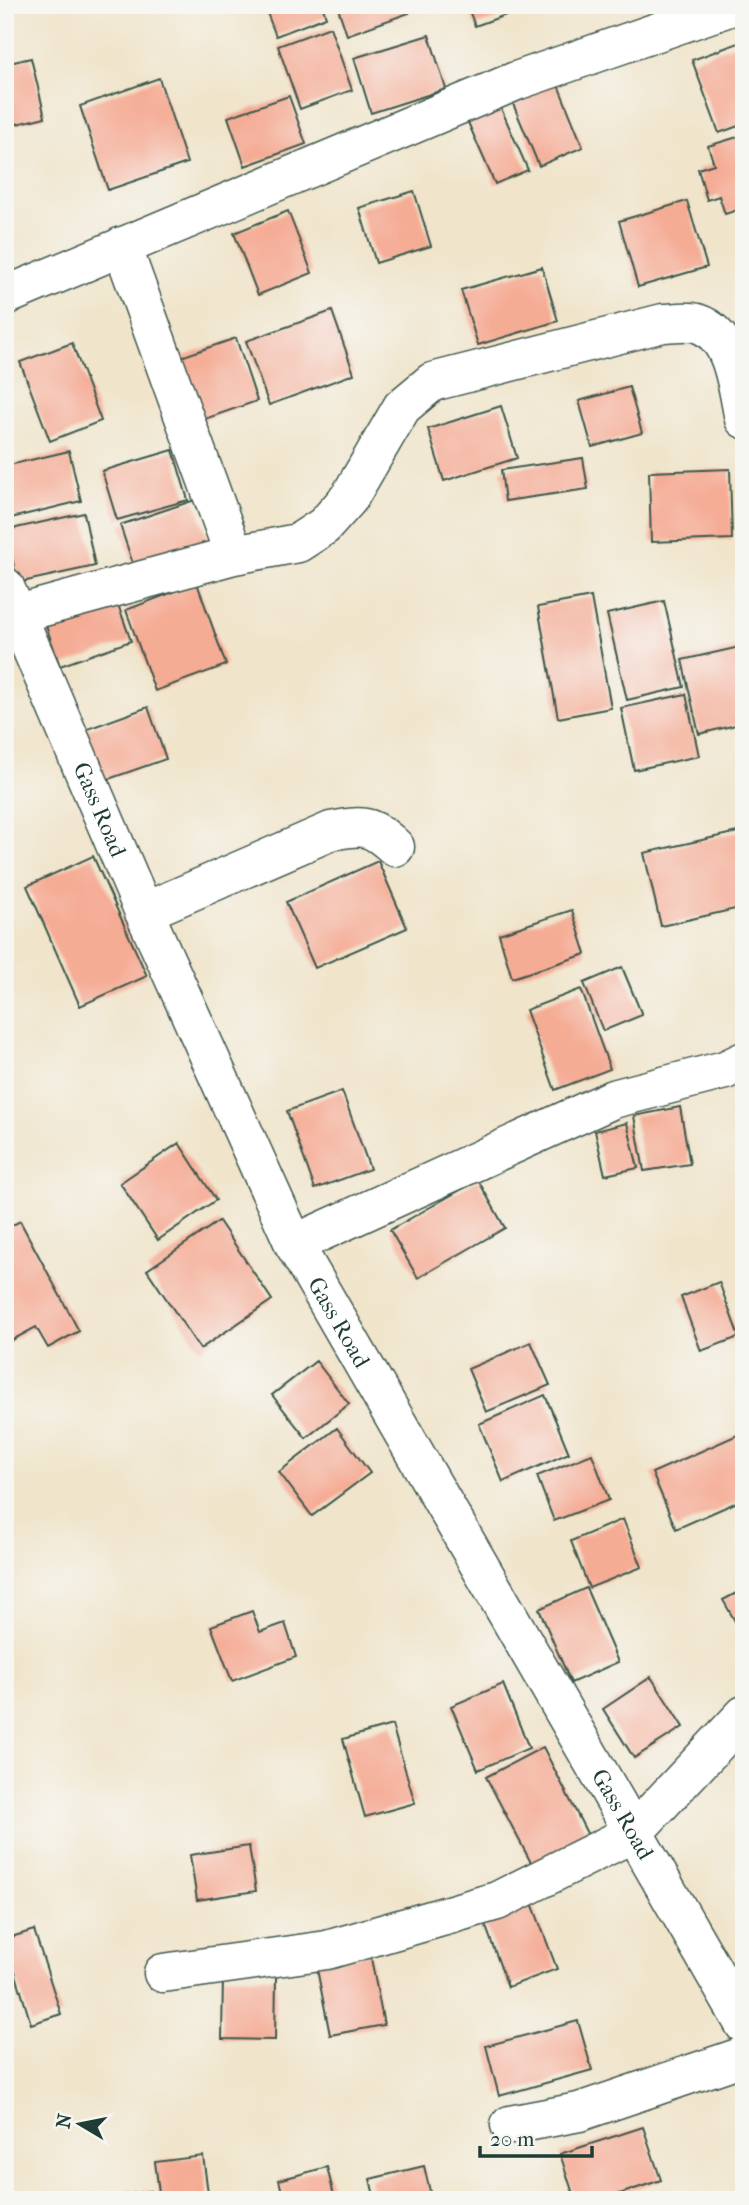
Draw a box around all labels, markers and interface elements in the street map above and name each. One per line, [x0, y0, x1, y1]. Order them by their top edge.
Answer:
street label: Gass Road [68, 758, 132, 861]
street label: Gass Road [302, 1272, 376, 1373]
street label: Gass Road [586, 1764, 659, 1865]
north arrow [46, 2090, 116, 2160]
text: N [52, 2112, 76, 2130]
scale bar [480, 2114, 592, 2158]
text: 20 m [490, 2127, 535, 2151]

